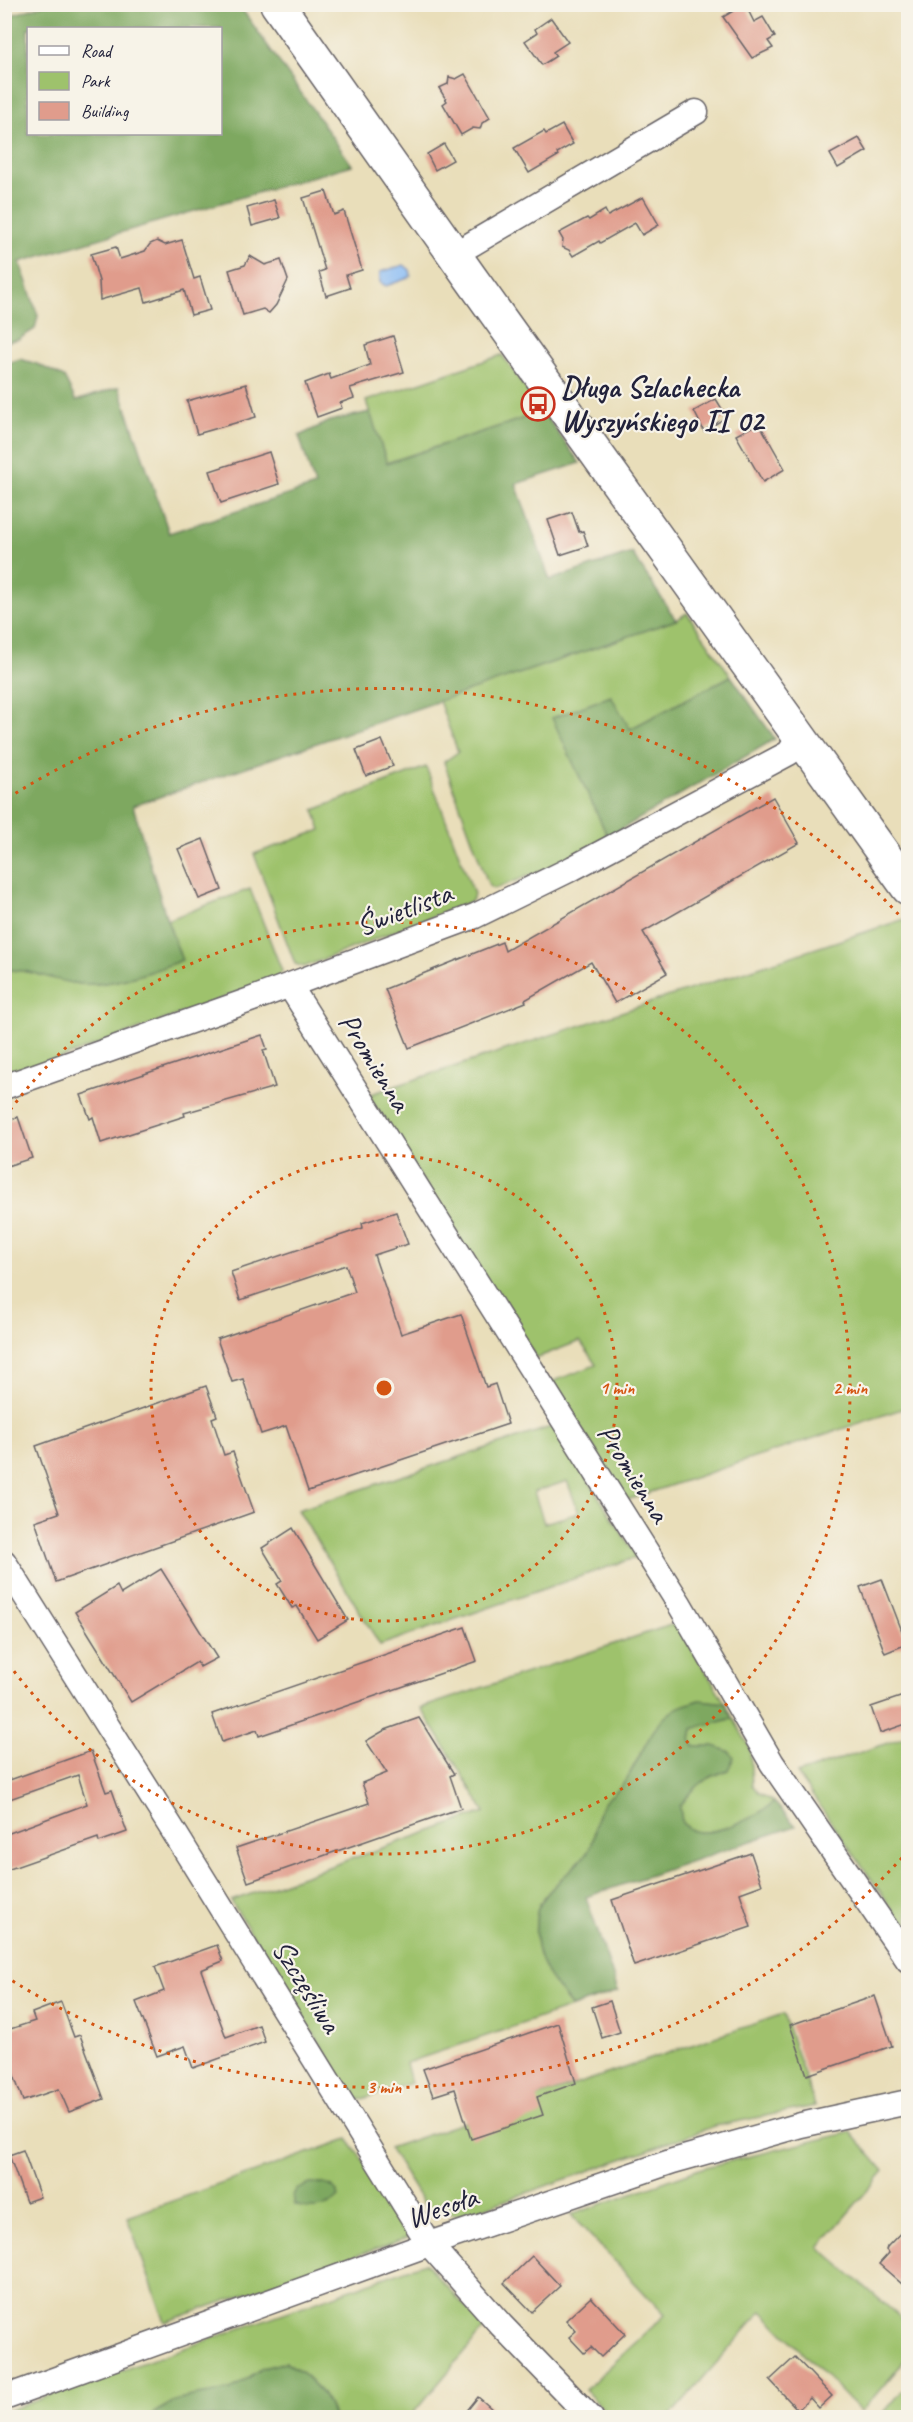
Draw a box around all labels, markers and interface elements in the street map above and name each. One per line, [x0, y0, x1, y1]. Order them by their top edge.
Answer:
legend [27, 27, 222, 135]
text: Road [81, 40, 114, 62]
text: Park [81, 70, 111, 92]
text: Building [81, 100, 130, 122]
place label: Długa Szlachecka Wyszyńskiego II 02 [561, 368, 766, 440]
bus stop icon: Długa Szlachecka Wyszyńskiego II 02 [520, 386, 556, 422]
street label: Świetlista [351, 873, 459, 945]
street label: Promienna [330, 1006, 421, 1120]
text: 1 min [600, 1377, 635, 1399]
text: 2 min [833, 1377, 868, 1399]
centre of rings [374, 1378, 394, 1398]
street label: Promienna [589, 1417, 680, 1531]
street label: Szczęśliwa [264, 1932, 351, 2041]
text: 3 min [367, 2076, 402, 2098]
street label: Wesoła [402, 2177, 484, 2237]

